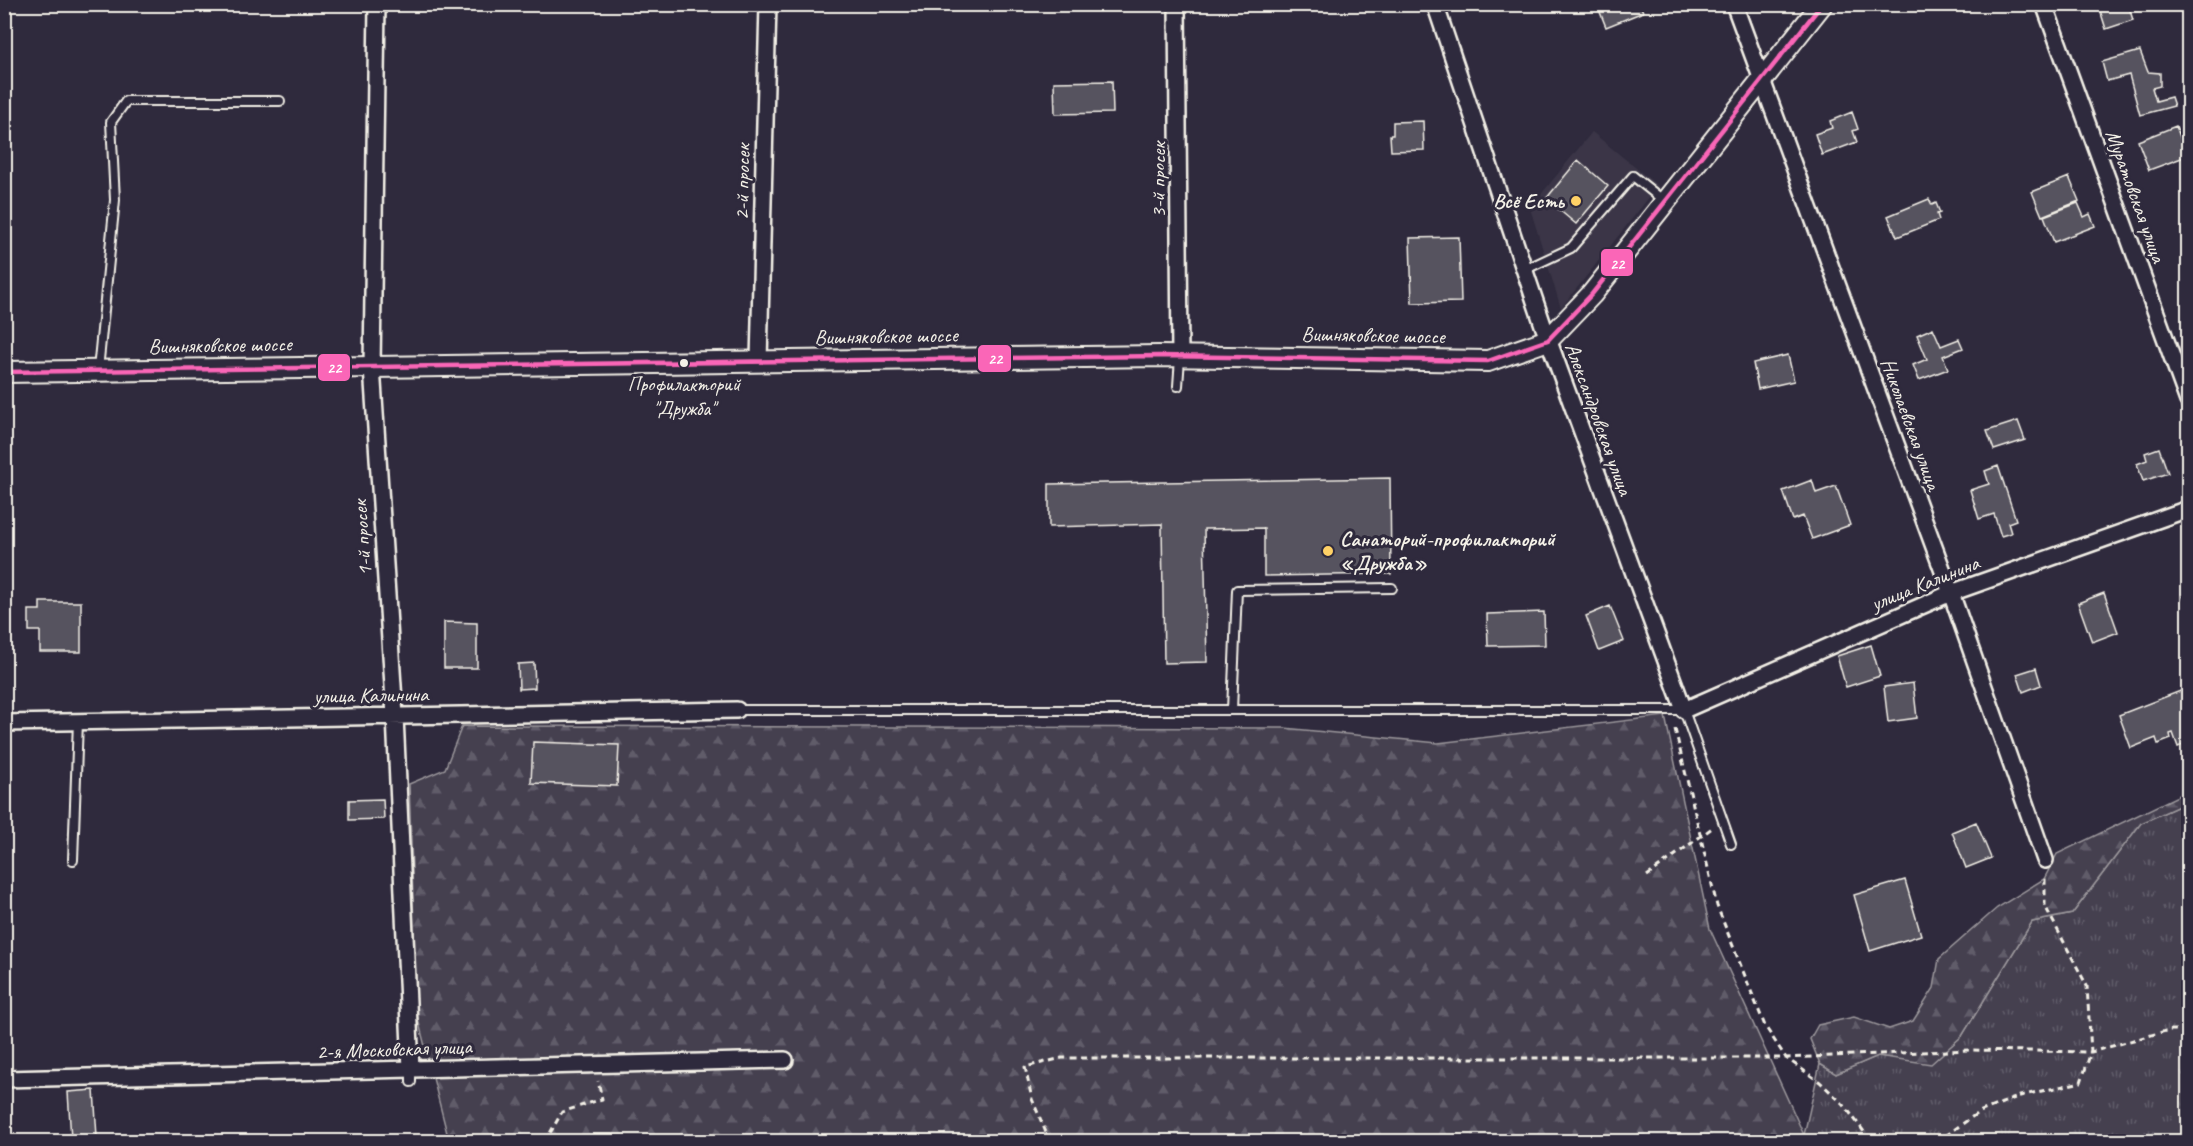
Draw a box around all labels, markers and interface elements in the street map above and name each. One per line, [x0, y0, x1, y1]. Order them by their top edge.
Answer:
street label: Муратовская улица [2100, 126, 2173, 267]
street label: 3-й просек [1145, 140, 1171, 218]
street label: 2-й просек [728, 141, 756, 220]
place label: Всё Есть [1493, 188, 1566, 214]
marker: Всё Есть [1569, 194, 1583, 208]
line badge: 22 [1600, 248, 1634, 277]
text: 22 [1610, 254, 1626, 274]
street label: Вишняковское шоссе [1301, 321, 1447, 349]
street label: Вишняковское шоссе [814, 322, 960, 350]
street label: Вишняковское шоссе [148, 331, 294, 359]
street label: Александровская улица [1559, 339, 1639, 500]
line badge: 22 [977, 344, 1012, 373]
text: 22 [988, 349, 1004, 369]
line badge: 22 [317, 353, 351, 382]
street label: Николаевская улица [1875, 354, 1948, 496]
marker: Профилакторий "Дружба" [678, 357, 690, 369]
text: 22 [327, 358, 343, 378]
place label: Профилакторий "Дружба" [628, 372, 742, 421]
street label: 1-й просек [346, 497, 378, 577]
place label: Санаторий-профилакторий «Дружба» [1340, 526, 1557, 576]
marker: Санаторий-профилакторий «Дружба» [1321, 544, 1335, 558]
street label: улица Калинина [1865, 549, 1985, 617]
street label: улица Калинина [311, 681, 430, 709]
street label: 2-я Московская улица [316, 1033, 474, 1065]

